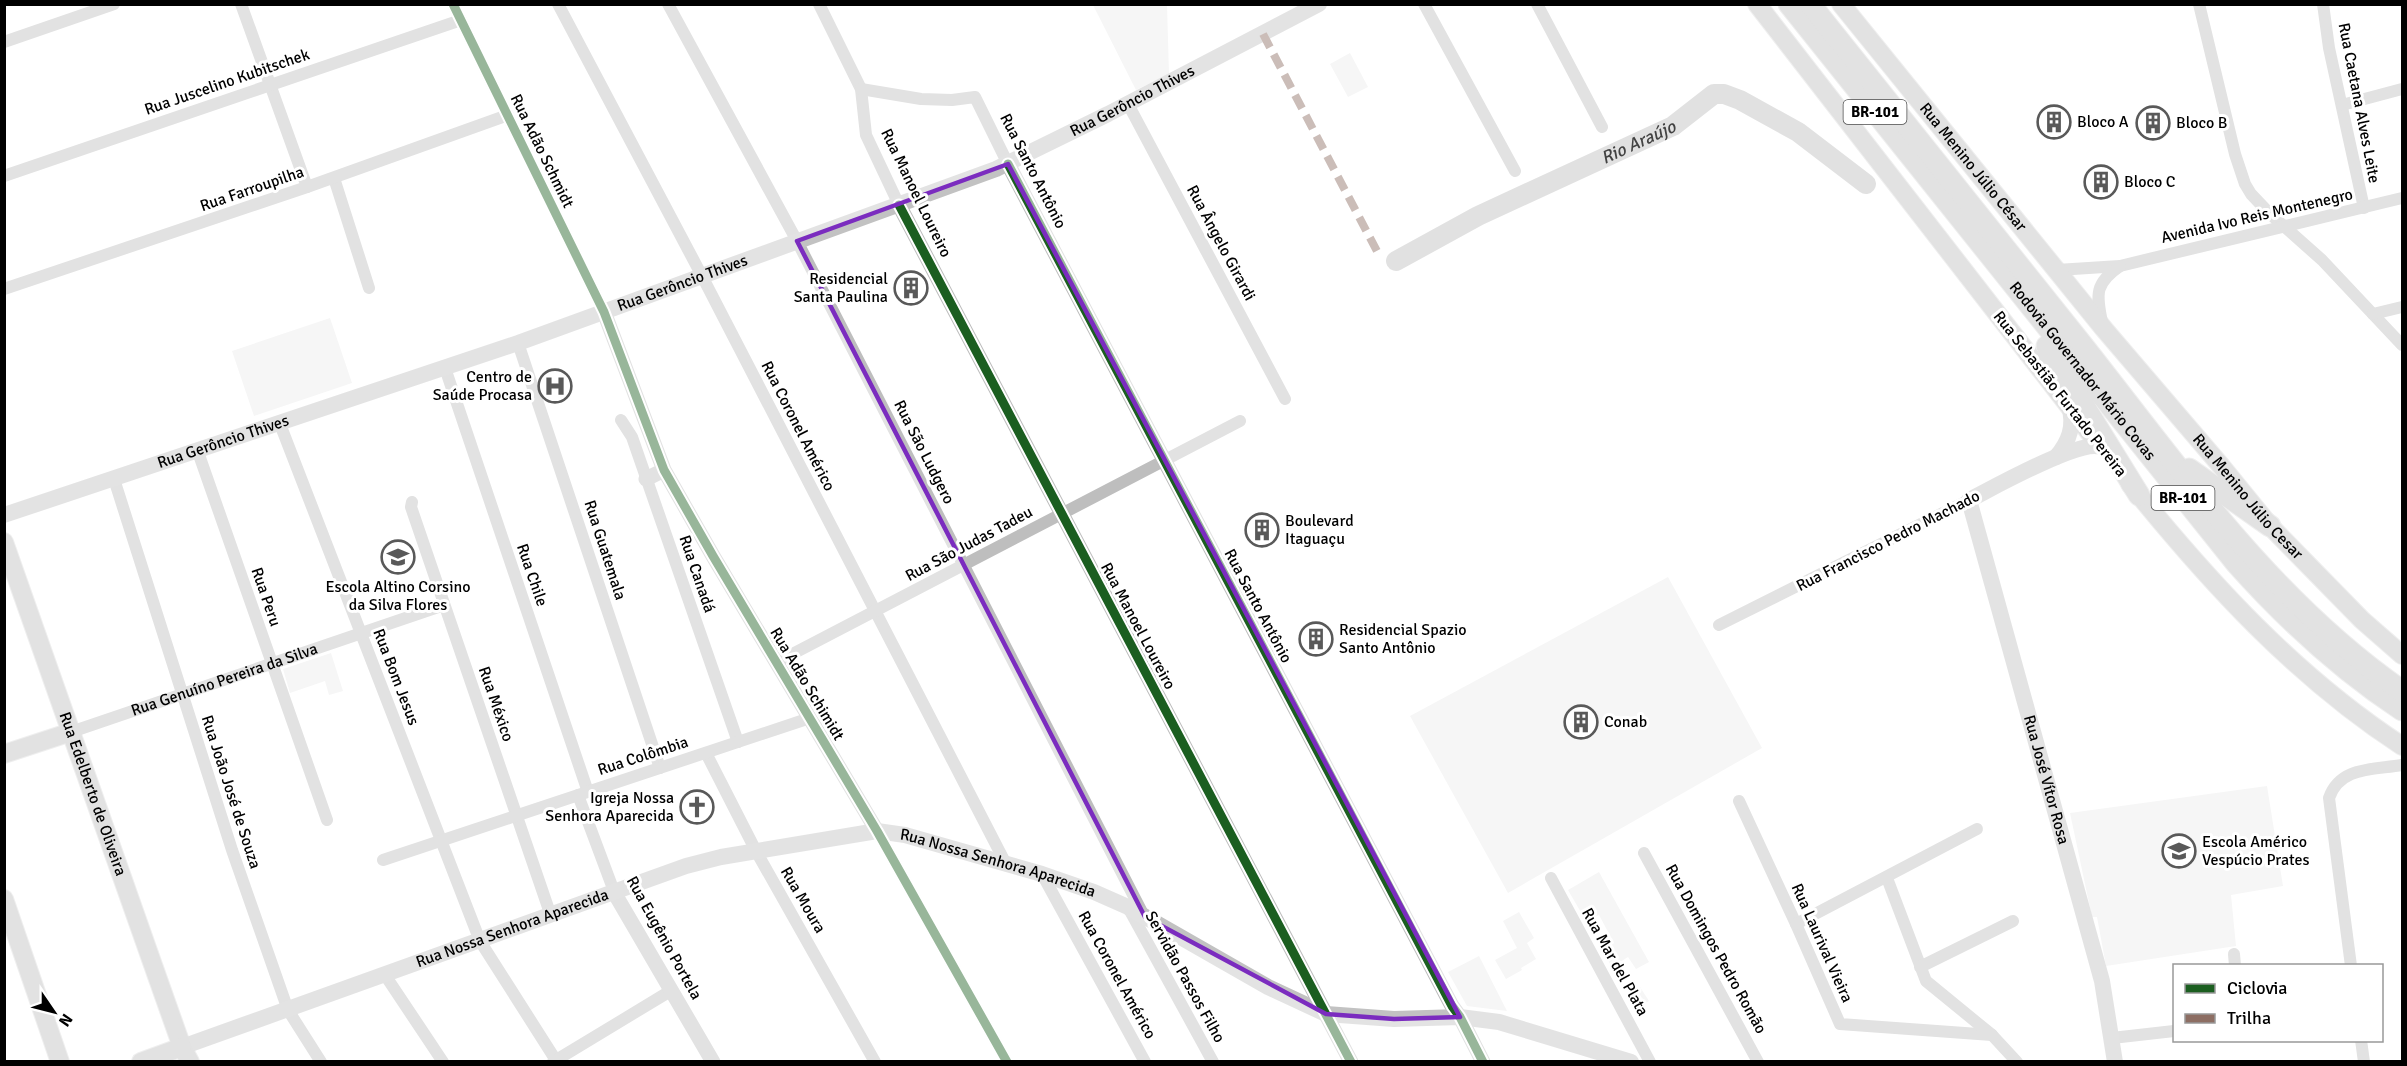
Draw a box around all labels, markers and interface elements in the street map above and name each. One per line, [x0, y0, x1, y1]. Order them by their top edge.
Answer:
street label: Rua Caetana Alves Leite [2334, 21, 2384, 185]
street label: Rua Juscelino Kubitschek [142, 44, 312, 120]
street label: Rua Gerôncio Thives [1067, 61, 1198, 141]
street label: Rua Adão Schmidt [506, 91, 578, 211]
street label: Rua Menino Júlio César [1915, 99, 2031, 236]
road number: BR-101 [1844, 100, 1906, 124]
building icon: Bloco A [2036, 104, 2072, 140]
building icon: Bloco B [2135, 105, 2171, 141]
street label: Rua Santo Antônio [995, 110, 1071, 232]
place label: Bloco A [2077, 112, 2129, 132]
place label: Bloco B [2176, 113, 2228, 133]
water label: Rio Araújo [1597, 115, 1681, 169]
street label: Rua Manoel Loureiro [876, 125, 956, 261]
street label: Rua Farroupilha [197, 162, 307, 216]
building icon: Bloco C [2083, 164, 2119, 200]
place label: Bloco C [2124, 172, 2176, 192]
street label: Rua Ângelo Girardi [1182, 182, 1260, 304]
street label: Avenida Ivo Reis Montenegro [2159, 184, 2355, 248]
street label: Rua Gerôncio Thives [614, 250, 750, 316]
place label: Residencial Santa Paulina [794, 269, 888, 307]
building icon: Residencial Santa Paulina [893, 270, 929, 306]
street label: Rodovia Governador Mário Covas [2005, 278, 2160, 465]
street label: Rua Sebastião Furtado Pereira [1989, 307, 2131, 481]
street label: Rua Coronel Américo [757, 358, 839, 494]
place label: Centro de Saúde Procasa [433, 367, 532, 405]
hospital icon: Centro de Saúde Procasa [537, 368, 573, 404]
street label: Rua São Ludgero [889, 397, 959, 507]
street label: Rua Gerôncio Thives [155, 410, 291, 473]
street label: Rua Menino Júlio Cesar [2188, 430, 2307, 564]
street label: Rua Francisco Pedro Machado [1793, 486, 1983, 596]
road number: BR-101 [2152, 486, 2214, 510]
street label: Rua Guatemala [579, 498, 631, 602]
street label: Rua São Judas Tadeu [902, 502, 1036, 586]
place label: Boulevard Itaguaçu [1285, 511, 1354, 549]
building icon: Boulevard Itaguaçu [1244, 512, 1280, 548]
street label: Rua Canadá [674, 533, 720, 615]
school or university icon: Escola Altino Corsino da Silva Flores [380, 539, 416, 575]
street label: Rua Chile [512, 541, 552, 609]
street label: Rua Santo Antônio [1220, 546, 1296, 666]
street label: Rua Manoel Loureiro [1096, 559, 1180, 693]
street label: Rua Peru [247, 565, 285, 629]
place label: Escola Altino Corsino da Silva Flores [325, 577, 471, 615]
place label: Residencial Spazio Santo Antônio [1339, 620, 1467, 658]
building icon: Residencial Spazio Santo Antônio [1298, 621, 1334, 657]
street label: Rua Adão Schimidt [765, 624, 849, 744]
street label: Rua Bom Jesus [368, 626, 424, 728]
street label: Rua Genuíno Pereira da Silva [128, 639, 320, 721]
street label: Rua México [474, 664, 518, 744]
building icon: Conab [1563, 704, 1599, 740]
street label: Rua Edelberto de Oliveira [55, 709, 131, 879]
place label: Conab [1604, 712, 1647, 732]
street label: Rua João José de Souza [197, 713, 265, 871]
street label: Rua José Vítor Rosa [2019, 713, 2074, 847]
street label: Rua Colômbia [595, 732, 691, 780]
place label: Igreja Nossa Senhora Aparecida [545, 788, 674, 826]
church icon: Igreja Nossa Senhora Aparecida [679, 789, 715, 825]
street label: Rua Nossa Senhora Aparecida [899, 824, 1098, 902]
place label: Escola Américo Vespúcio Prates [2202, 832, 2309, 870]
school or university icon: Escola Américo Vespúcio Prates [2161, 833, 2197, 869]
street label: Rua Domingos Pedro Romão [1661, 861, 1771, 1037]
street label: Rua Moura [776, 863, 830, 937]
street label: Rua Eugênio Portela [622, 873, 706, 1003]
street label: Rua Laurival Vieira [1787, 880, 1857, 1006]
street label: Rua Nossa Senhora Aparecida [413, 885, 611, 972]
street label: Rua Mar del Plata [1577, 905, 1653, 1019]
street label: Rua Coronel Américo [1074, 908, 1160, 1042]
street label: Servidão Passos Filho [1141, 908, 1229, 1046]
legend [2173, 964, 2383, 1042]
text: Ciclovia [2227, 977, 2287, 999]
north arrow [24, 982, 84, 1042]
text: Trilha [2227, 1007, 2271, 1029]
text: N [54, 1010, 77, 1030]

